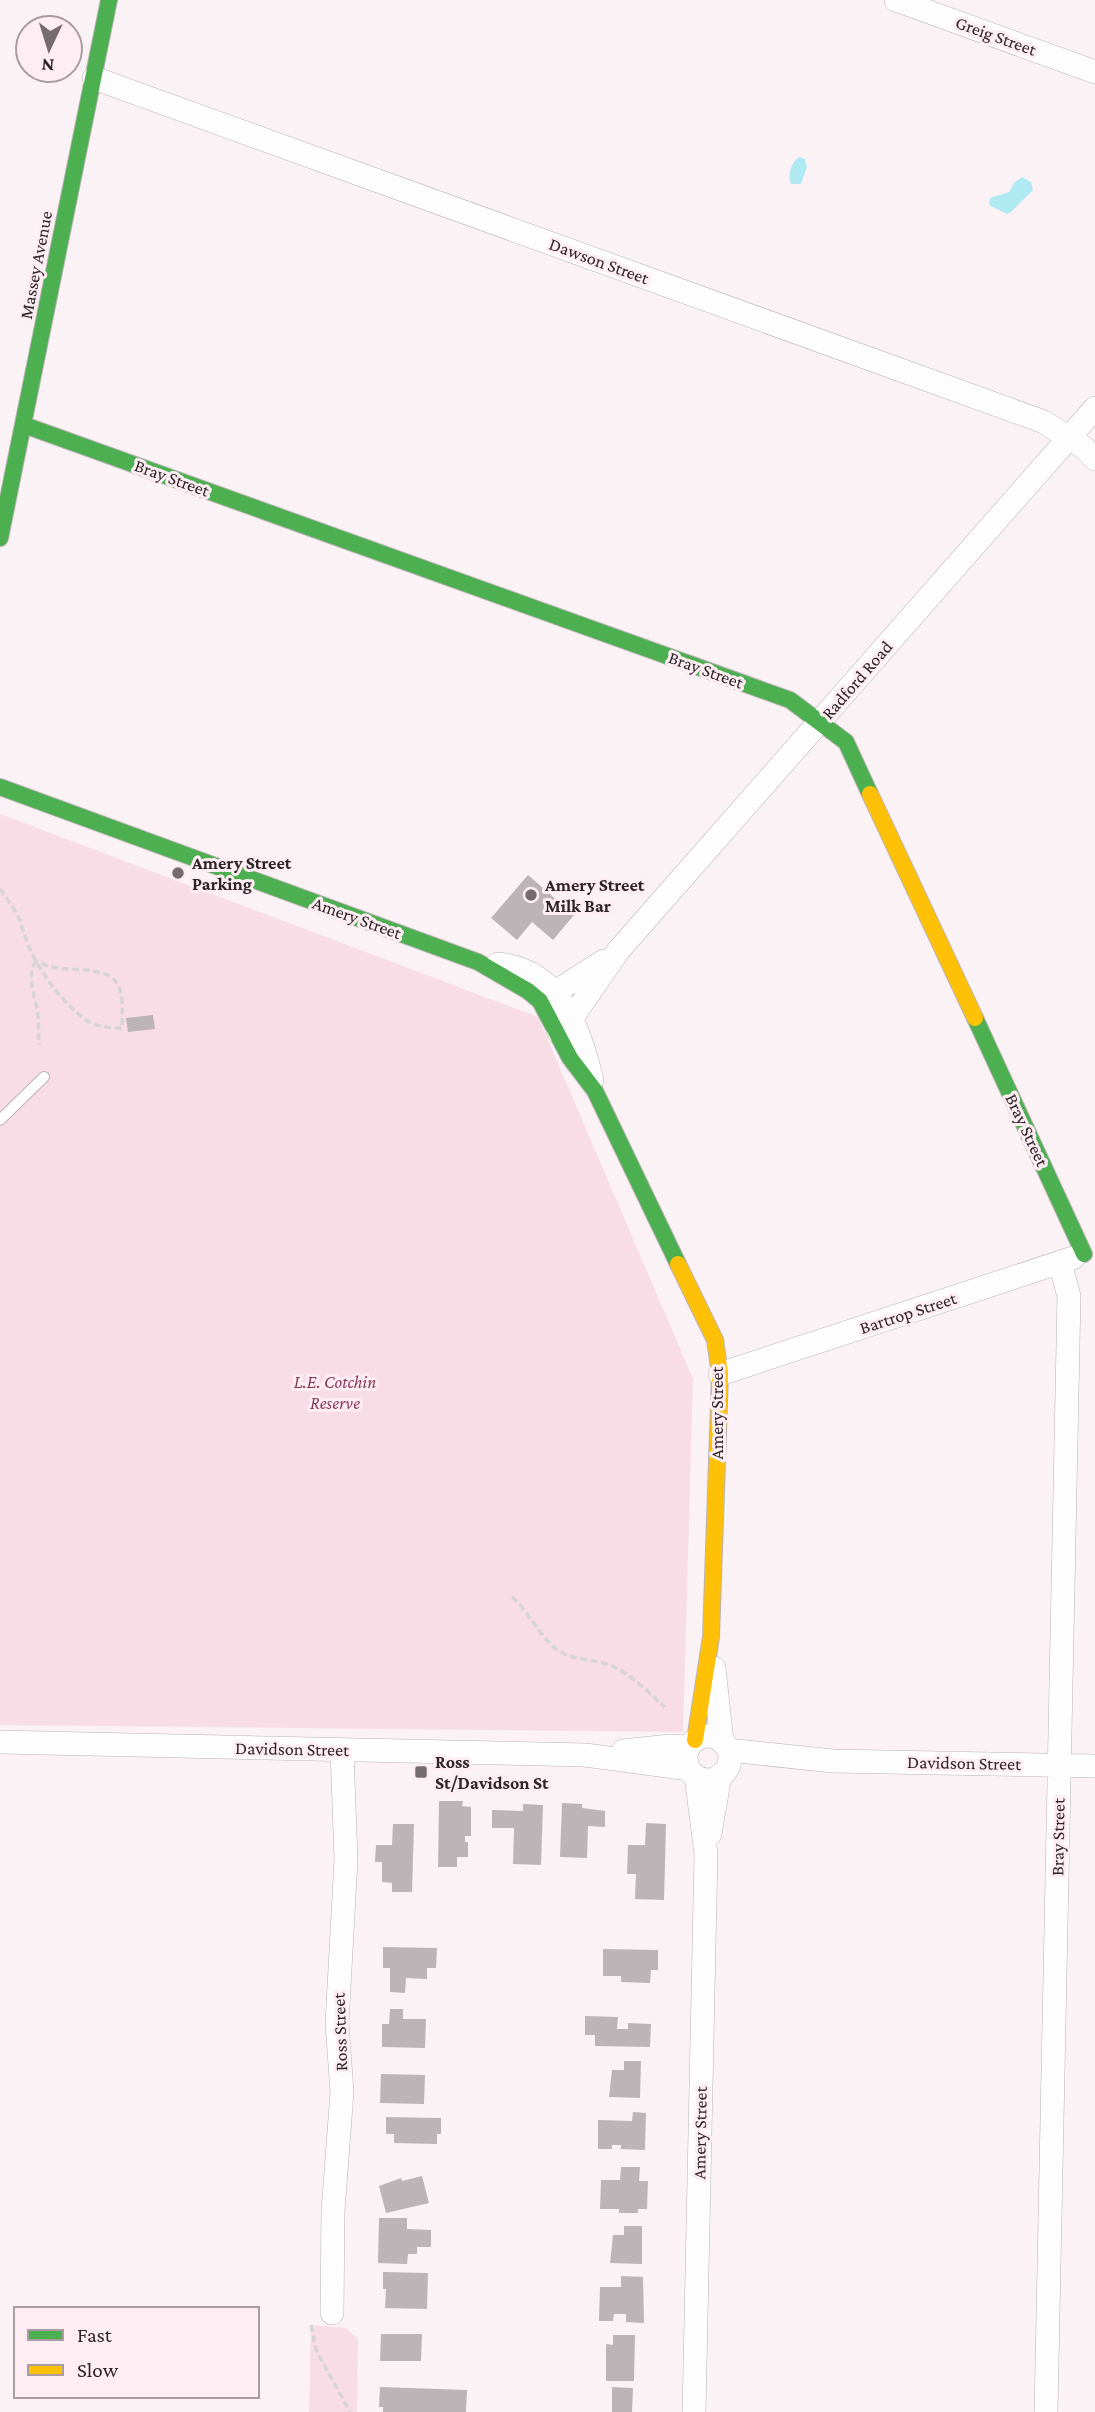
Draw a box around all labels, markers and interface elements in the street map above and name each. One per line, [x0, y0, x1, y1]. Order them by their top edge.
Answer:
street label: Greig Street [953, 12, 1040, 60]
north arrow [14, 14, 84, 84]
text: N [41, 55, 55, 76]
street label: Massey Avenue [16, 209, 56, 321]
street label: Dawson Street [546, 234, 653, 289]
street label: Bray Street [132, 455, 213, 501]
street label: Radford Road [818, 636, 897, 723]
street label: Bray Street [666, 647, 747, 693]
place label: Amery Street Parking [191, 853, 292, 894]
marker: Amery Street Parking [170, 865, 186, 881]
place label: Amery Street Milk Bar [544, 875, 645, 916]
marker: Amery Street Milk Bar [523, 887, 539, 903]
street label: Amery Street [310, 893, 405, 944]
street label: Bray Street [1001, 1090, 1053, 1171]
street label: Bartrop Street [857, 1288, 960, 1338]
street label: Amery Street [707, 1366, 727, 1459]
park label: L.E. Cotchin Reserve [294, 1372, 376, 1413]
street label: Davidson Street [235, 1738, 350, 1760]
place label: Ross St/Davidson St [435, 1752, 549, 1793]
street label: Davidson Street [907, 1752, 1022, 1774]
marker: Ross St/Davidson St [413, 1764, 429, 1780]
street label: Bray Street [1047, 1797, 1069, 1876]
street label: Ross Street [329, 1991, 351, 2072]
street label: Amery Street [689, 2085, 711, 2180]
legend [14, 2307, 259, 2398]
text: Fast [77, 2323, 113, 2347]
text: Slow [77, 2358, 119, 2382]

